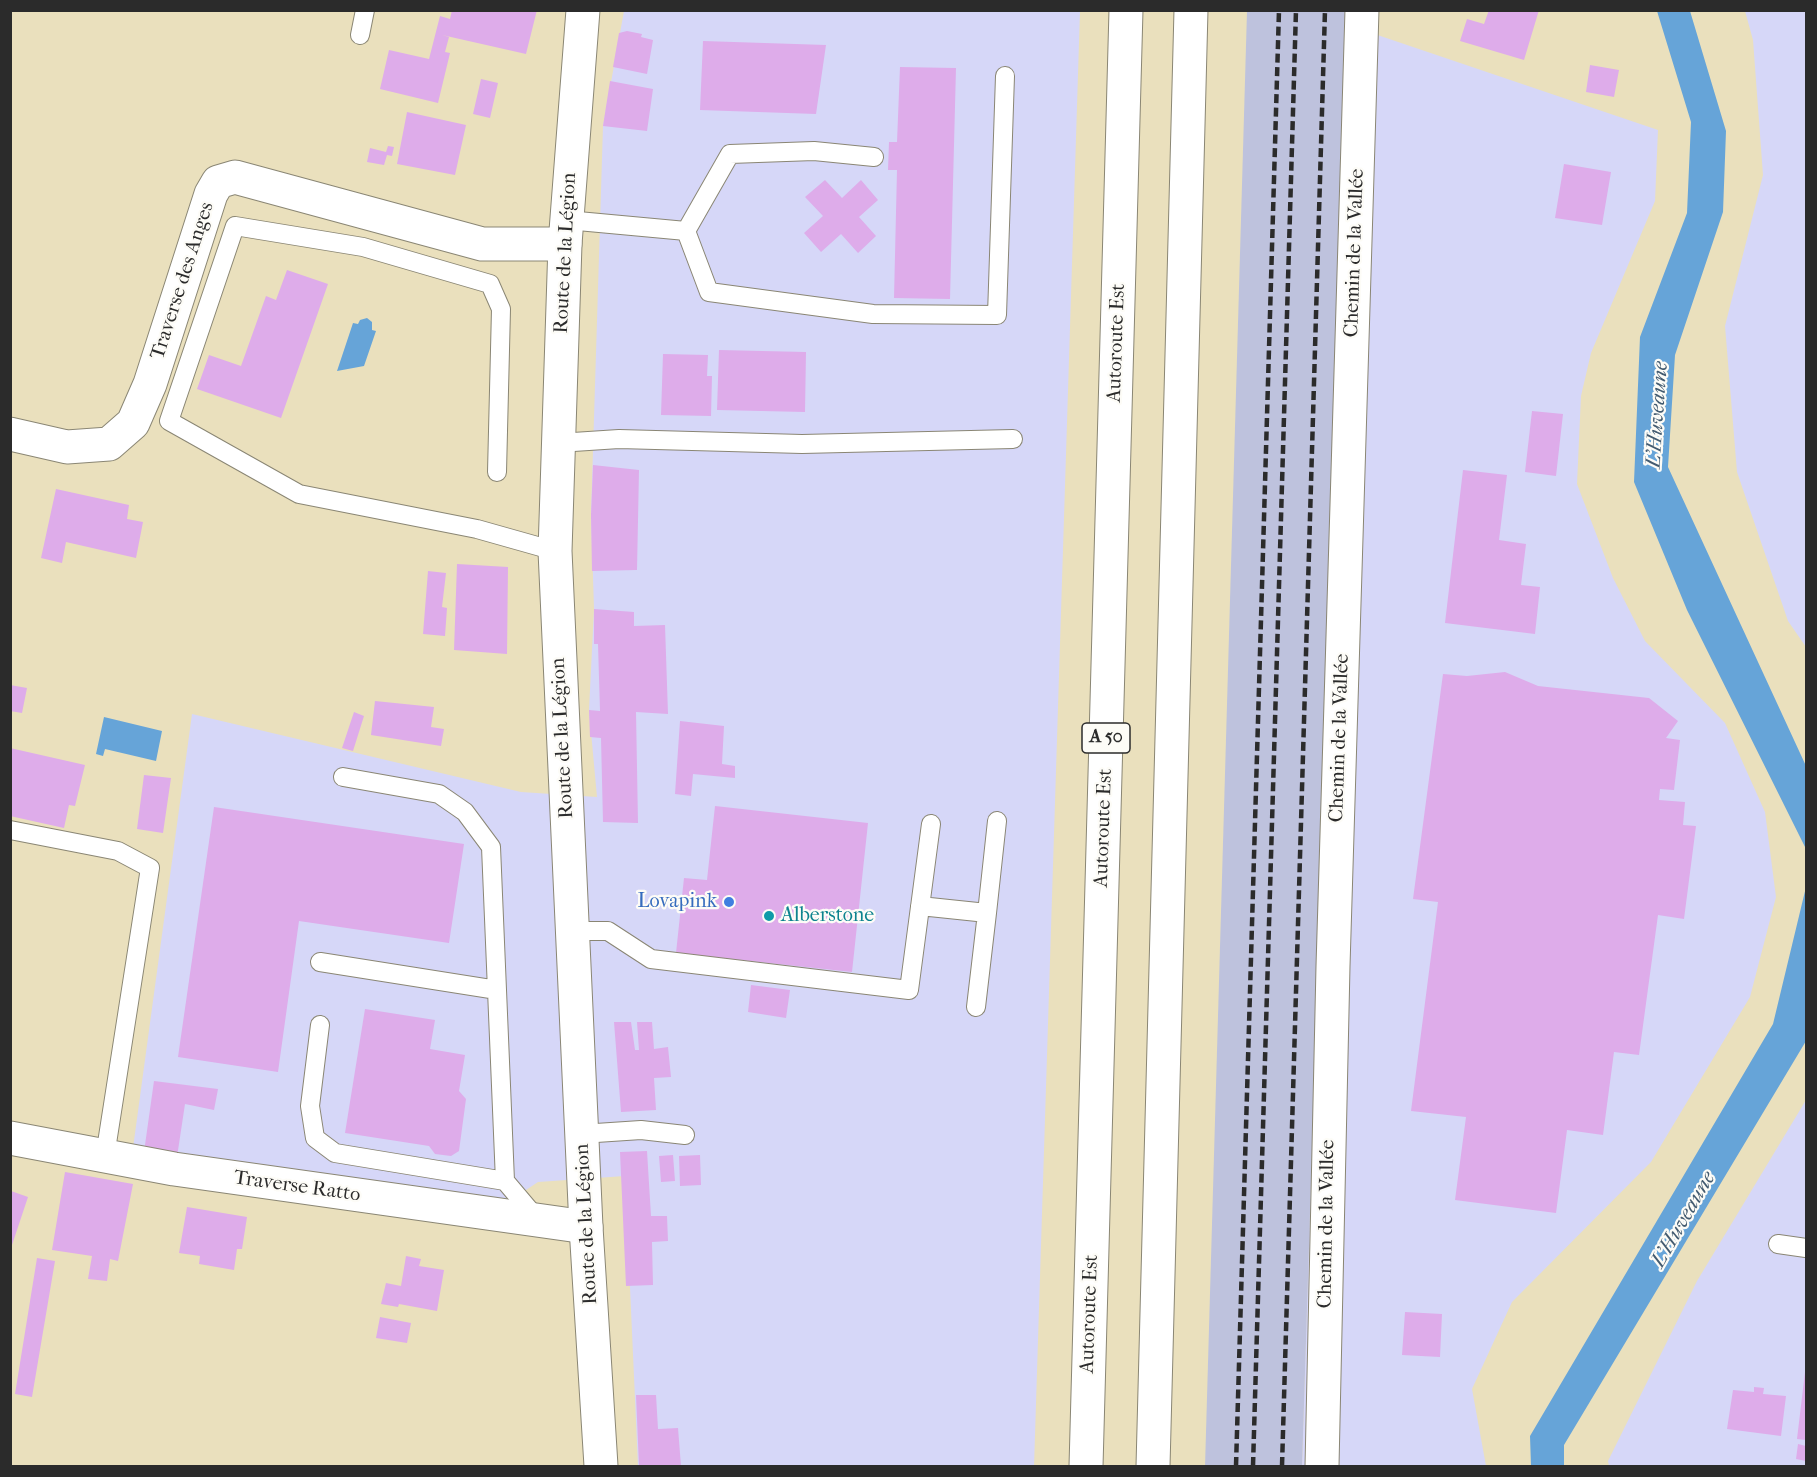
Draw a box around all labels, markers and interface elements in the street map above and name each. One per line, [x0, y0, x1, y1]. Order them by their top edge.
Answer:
street label: Chemin de la Vallée [1340, 168, 1370, 338]
street label: Route de la Légion [550, 172, 582, 334]
street label: Traverse des Anges [146, 199, 220, 363]
street label: Autoroute Est [1103, 283, 1131, 403]
water label: L'Huveaune [1642, 361, 1674, 469]
street label: Chemin de la Vallée [1325, 653, 1355, 823]
street label: Route de la Légion [547, 657, 579, 819]
road number: A 50 [1082, 723, 1130, 753]
street label: Autoroute Est [1090, 768, 1118, 888]
place label: Lovapink [637, 890, 717, 914]
marker: Lovapink [722, 895, 736, 909]
place label: Alberstone [781, 904, 874, 928]
marker: Alberstone [762, 909, 776, 923]
street label: Chemin de la Vallée [1314, 1139, 1340, 1309]
street label: Route de la Légion [571, 1143, 603, 1305]
street label: Traverse Ratto [232, 1166, 362, 1208]
water label: L'Huveaune [1646, 1168, 1722, 1272]
street label: Autoroute Est [1076, 1254, 1104, 1374]

